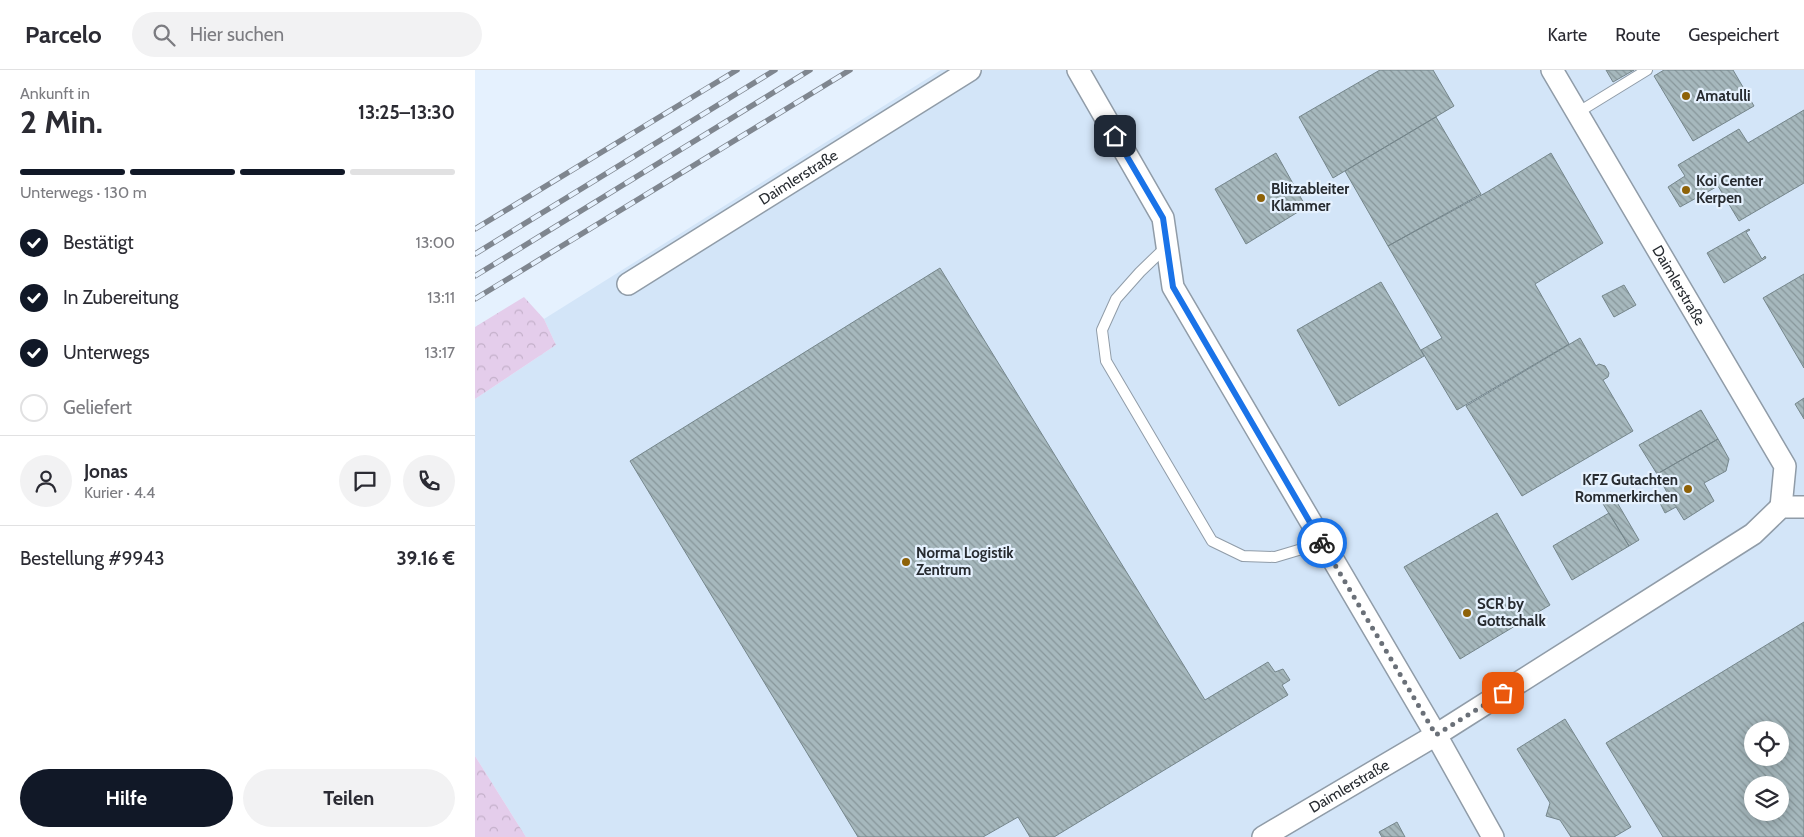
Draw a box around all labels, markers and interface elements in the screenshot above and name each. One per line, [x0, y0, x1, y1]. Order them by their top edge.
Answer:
search box [132, 12, 482, 57]
text: Parcelo [25, 20, 102, 49]
icon: search [150, 21, 178, 49]
text: Hier suchen [190, 23, 284, 46]
text: Karte [1548, 24, 1587, 46]
text: Route [1615, 24, 1660, 46]
text: Gespeichert [1688, 24, 1779, 46]
text: Ankunft in [20, 84, 90, 103]
place label: Amatulli [1696, 87, 1751, 105]
marker: Amatulli [1680, 90, 1692, 102]
text: 13:25–13:30 [358, 101, 455, 124]
text: 2 Min. [20, 102, 103, 141]
pin [1094, 115, 1136, 157]
icon: home [1101, 122, 1129, 150]
street label: Daimlerstraße [756, 146, 841, 209]
place label: Koi Center Kerpen [1696, 172, 1763, 207]
place label: Blitzableiter Klammer [1271, 180, 1349, 215]
text: Unterwegs · 130 m [20, 183, 147, 202]
marker: Koi Center Kerpen [1680, 184, 1692, 196]
marker: Blitzableiter Klammer [1255, 192, 1267, 204]
icon: check [20, 229, 48, 257]
text: Bestätigt [63, 231, 134, 254]
text: 13:00 [415, 233, 455, 252]
street label: Daimlerstraße [1648, 242, 1709, 329]
icon: check [20, 284, 48, 312]
text: In Zubereitung [63, 286, 179, 309]
text: 13:11 [427, 288, 455, 307]
icon: check [20, 339, 48, 367]
text: Unterwegs [63, 341, 150, 364]
text: 13:17 [425, 343, 455, 362]
text: Geliefert [63, 396, 132, 419]
button: person [20, 455, 72, 507]
button: chat [339, 455, 391, 507]
button: phone [403, 455, 455, 507]
text: Jonas [84, 460, 128, 483]
place label: KFZ Gutachten Rommerkirchen [1575, 471, 1678, 506]
text: Kurier · 4.4 [84, 483, 155, 502]
marker: KFZ Gutachten Rommerkirchen [1682, 483, 1694, 495]
courier [1297, 518, 1347, 568]
icon: bike [1308, 529, 1336, 557]
place label: Norma Logistik Zentrum [916, 544, 1014, 579]
text: Bestellung #9943 [20, 547, 165, 570]
text: 39.16 € [396, 547, 455, 570]
marker: Norma Logistik Zentrum [900, 556, 912, 568]
place label: SCR by Gottschalk [1477, 595, 1547, 630]
marker: SCR by Gottschalk [1461, 607, 1473, 619]
pin [1482, 672, 1524, 714]
icon: bag [1489, 679, 1517, 707]
map controls [1744, 721, 1789, 821]
button: locate [1744, 721, 1789, 766]
street label: Daimlerstraße [1306, 756, 1393, 817]
button: Hilfe [20, 769, 233, 827]
button: Teilen [243, 769, 455, 827]
button: layers [1744, 776, 1789, 821]

